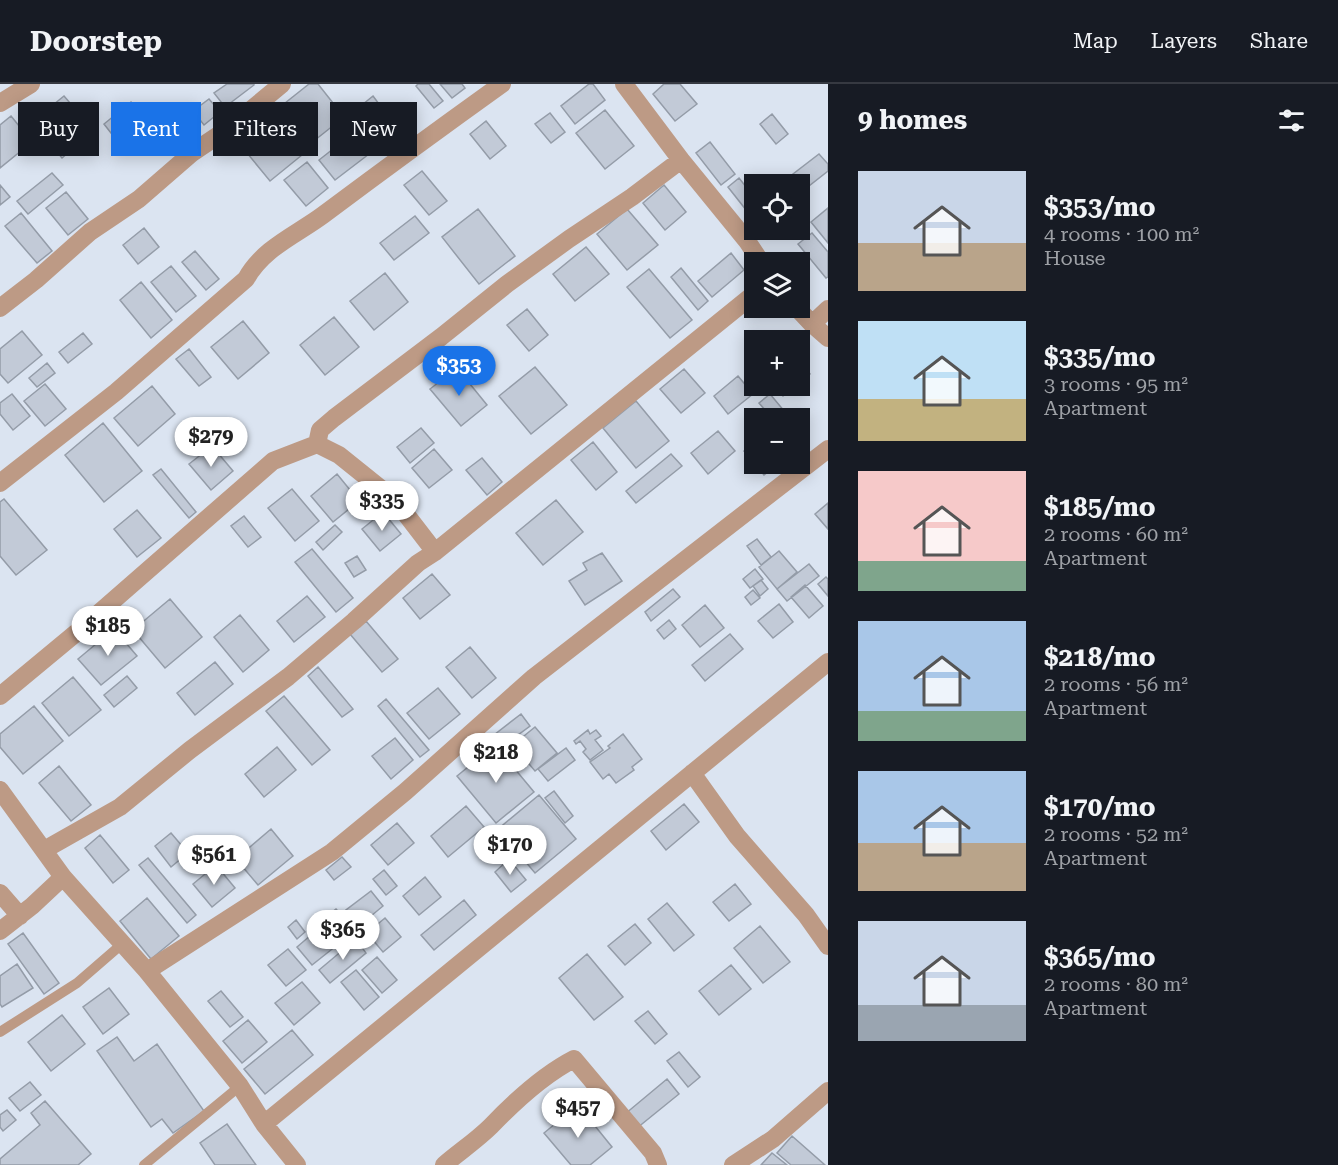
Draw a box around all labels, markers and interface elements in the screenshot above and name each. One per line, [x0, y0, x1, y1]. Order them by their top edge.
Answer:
text: Doorstep [30, 25, 162, 58]
text: Map [1073, 29, 1118, 53]
text: Layers [1151, 29, 1217, 53]
text: Share [1250, 29, 1308, 53]
chip: Buy [18, 102, 99, 156]
chip: Rent [111, 102, 201, 156]
chip: Filters [213, 102, 318, 156]
chip: New [330, 102, 417, 156]
icon: filters [1275, 104, 1308, 137]
text: 9 homes [858, 105, 967, 135]
map controls [744, 174, 810, 474]
button: locate [744, 174, 810, 240]
text: $353/mo [1044, 192, 1156, 222]
icon: home [906, 195, 978, 267]
text: 4 rooms · 100 m² [1044, 222, 1199, 246]
text: House [1044, 246, 1106, 270]
button: layers [744, 252, 810, 318]
button: + [744, 330, 810, 396]
text: $335/mo [1044, 342, 1156, 372]
icon: home [906, 345, 978, 417]
pin: $353 [423, 346, 495, 397]
text: $353 [437, 353, 481, 377]
text: 3 rooms · 95 m² [1044, 372, 1188, 396]
text: Apartment [1044, 396, 1147, 420]
button: − [744, 408, 810, 474]
pin: $279 [175, 417, 247, 468]
text: $279 [189, 424, 233, 448]
pin: $335 [346, 481, 418, 532]
text: $335 [360, 488, 404, 512]
text: $185/mo [1044, 492, 1156, 522]
icon: home [906, 495, 978, 567]
text: 2 rooms · 60 m² [1044, 522, 1188, 546]
text: Apartment [1044, 546, 1147, 570]
pin: $185 [72, 606, 144, 657]
text: $185 [86, 613, 130, 637]
text: $218/mo [1044, 642, 1156, 672]
icon: home [906, 645, 978, 717]
text: 2 rooms · 56 m² [1044, 672, 1188, 696]
text: Apartment [1044, 696, 1147, 720]
pin: $218 [460, 733, 532, 784]
text: $218 [474, 740, 518, 764]
text: $170/mo [1044, 792, 1156, 822]
icon: home [906, 795, 978, 867]
text: 2 rooms · 52 m² [1044, 822, 1188, 846]
pin: $170 [474, 825, 546, 876]
text: $170 [488, 832, 532, 856]
pin: $561 [178, 835, 250, 886]
text: $561 [192, 842, 236, 866]
text: Apartment [1044, 846, 1147, 870]
pin: $365 [307, 910, 379, 961]
text: $365 [321, 917, 365, 941]
text: $365/mo [1044, 942, 1156, 972]
icon: home [906, 945, 978, 1017]
text: 2 rooms · 80 m² [1044, 972, 1188, 996]
text: Apartment [1044, 996, 1147, 1020]
pin: $457 [542, 1088, 614, 1139]
text: $457 [556, 1095, 600, 1119]

